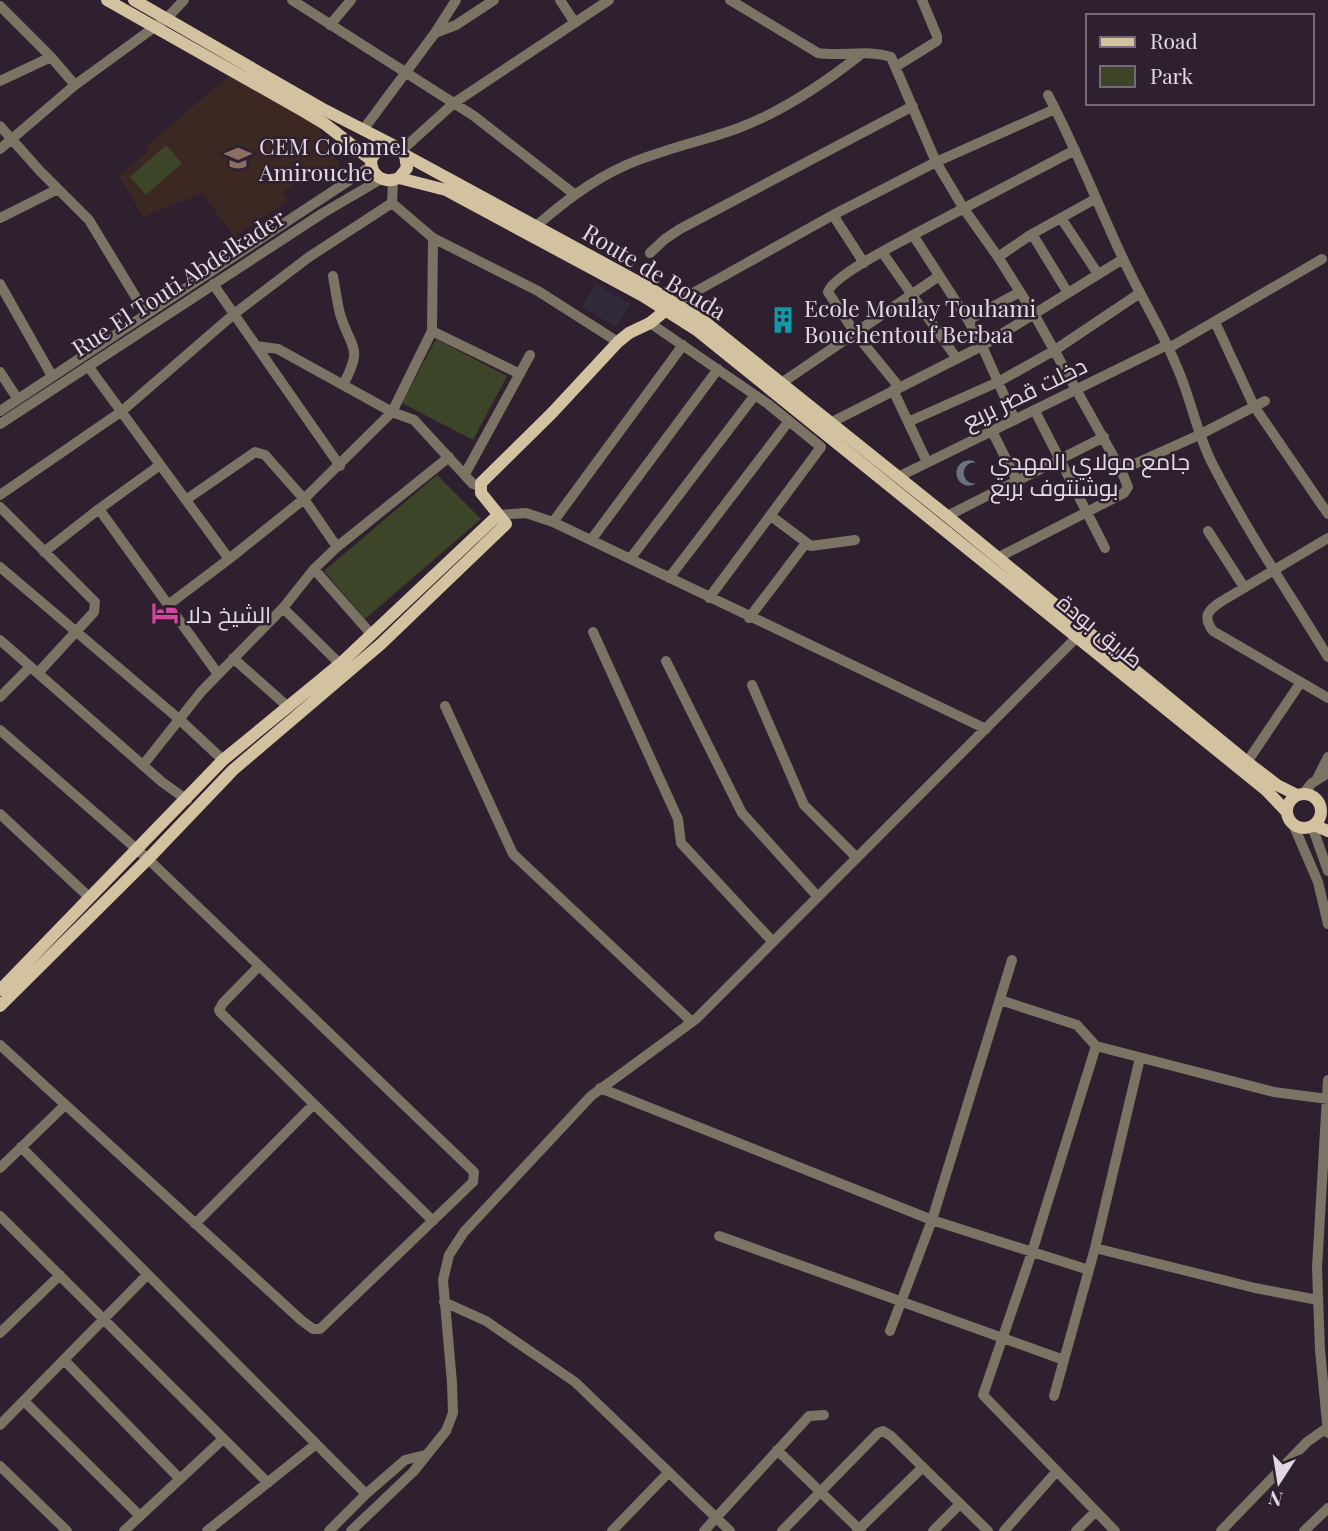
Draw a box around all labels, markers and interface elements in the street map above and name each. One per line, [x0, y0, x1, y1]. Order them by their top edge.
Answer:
legend [1086, 14, 1314, 105]
text: Road [1150, 26, 1198, 54]
text: Park [1150, 61, 1194, 89]
place label: CEM Colonnel Amirouche [258, 130, 408, 187]
school or university icon: CEM Colonnel Amirouche [223, 143, 253, 173]
street label: Rue El Touti Abdelkader [65, 201, 291, 363]
street label: Route de Bouda [577, 216, 733, 326]
place label: Ecole Moulay Touhami Bouchentouf Berbaa [804, 292, 1037, 349]
building icon: Ecole Moulay Touhami Bouchentouf Berbaa [768, 305, 798, 335]
street label: دخلت قصر بربع [957, 349, 1092, 437]
place label: جامع مولاي المهدي بوشنتوف بربع [990, 445, 1190, 504]
mosque icon: جامع مولاي المهدي بوشنتوف بربع [954, 458, 984, 488]
street label: طريق بودة [1052, 586, 1150, 674]
hotel icon: الشيخ دلا [150, 598, 180, 628]
place label: الشيخ دلا [186, 598, 271, 631]
north arrow [1244, 1447, 1314, 1517]
text: N [1266, 1485, 1285, 1514]

